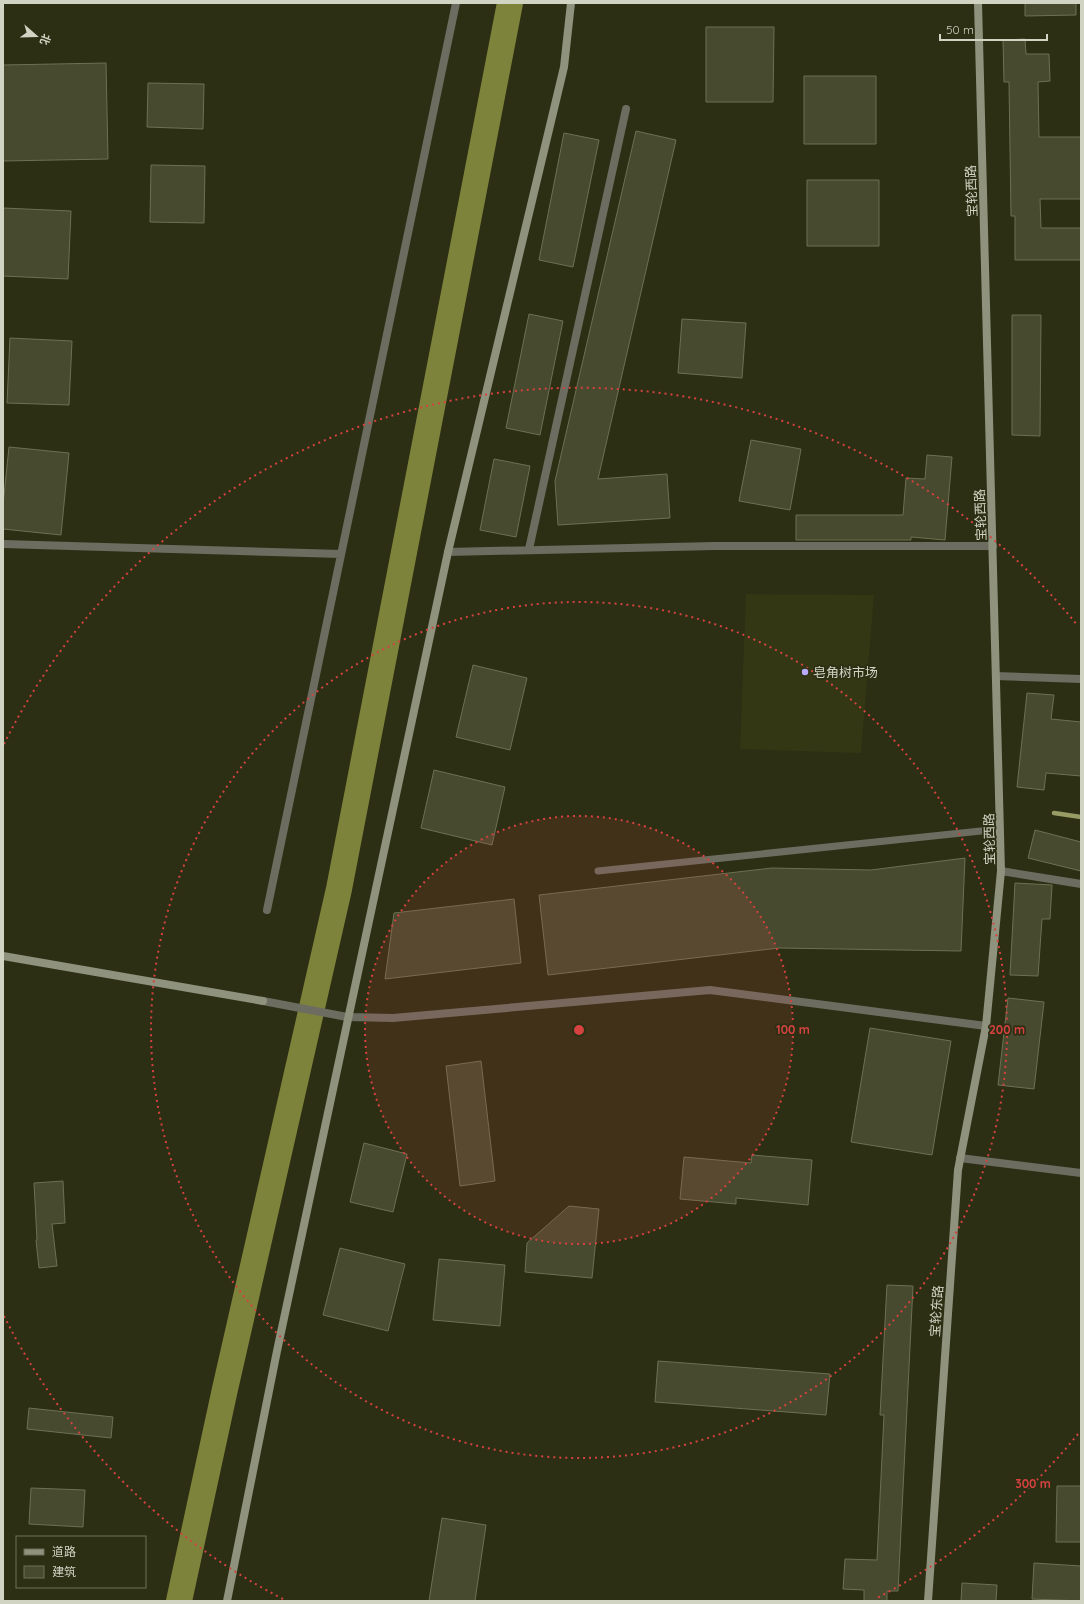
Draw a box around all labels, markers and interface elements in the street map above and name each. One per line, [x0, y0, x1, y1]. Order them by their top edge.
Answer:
north arrow [16, 16, 56, 56]
scale bar [940, 16, 1047, 42]
text: 50 m [946, 22, 974, 37]
text: 北 [37, 32, 54, 47]
street label: 宝轮西路 [962, 165, 980, 217]
street label: 宝轮西路 [971, 489, 989, 541]
place label: 皂角树市场 [813, 664, 878, 680]
marker: 皂角树市场 [800, 667, 810, 677]
street label: 宝轮西路 [981, 813, 997, 865]
text: 100 m [776, 1022, 810, 1037]
text: 200 m [989, 1022, 1025, 1037]
centre of rings [572, 1023, 586, 1037]
street label: 宝轮东路 [926, 1284, 946, 1338]
text: 300 m [1015, 1476, 1051, 1491]
legend [16, 1536, 146, 1588]
text: 道路 [52, 1544, 76, 1559]
text: 建筑 [52, 1564, 76, 1579]

